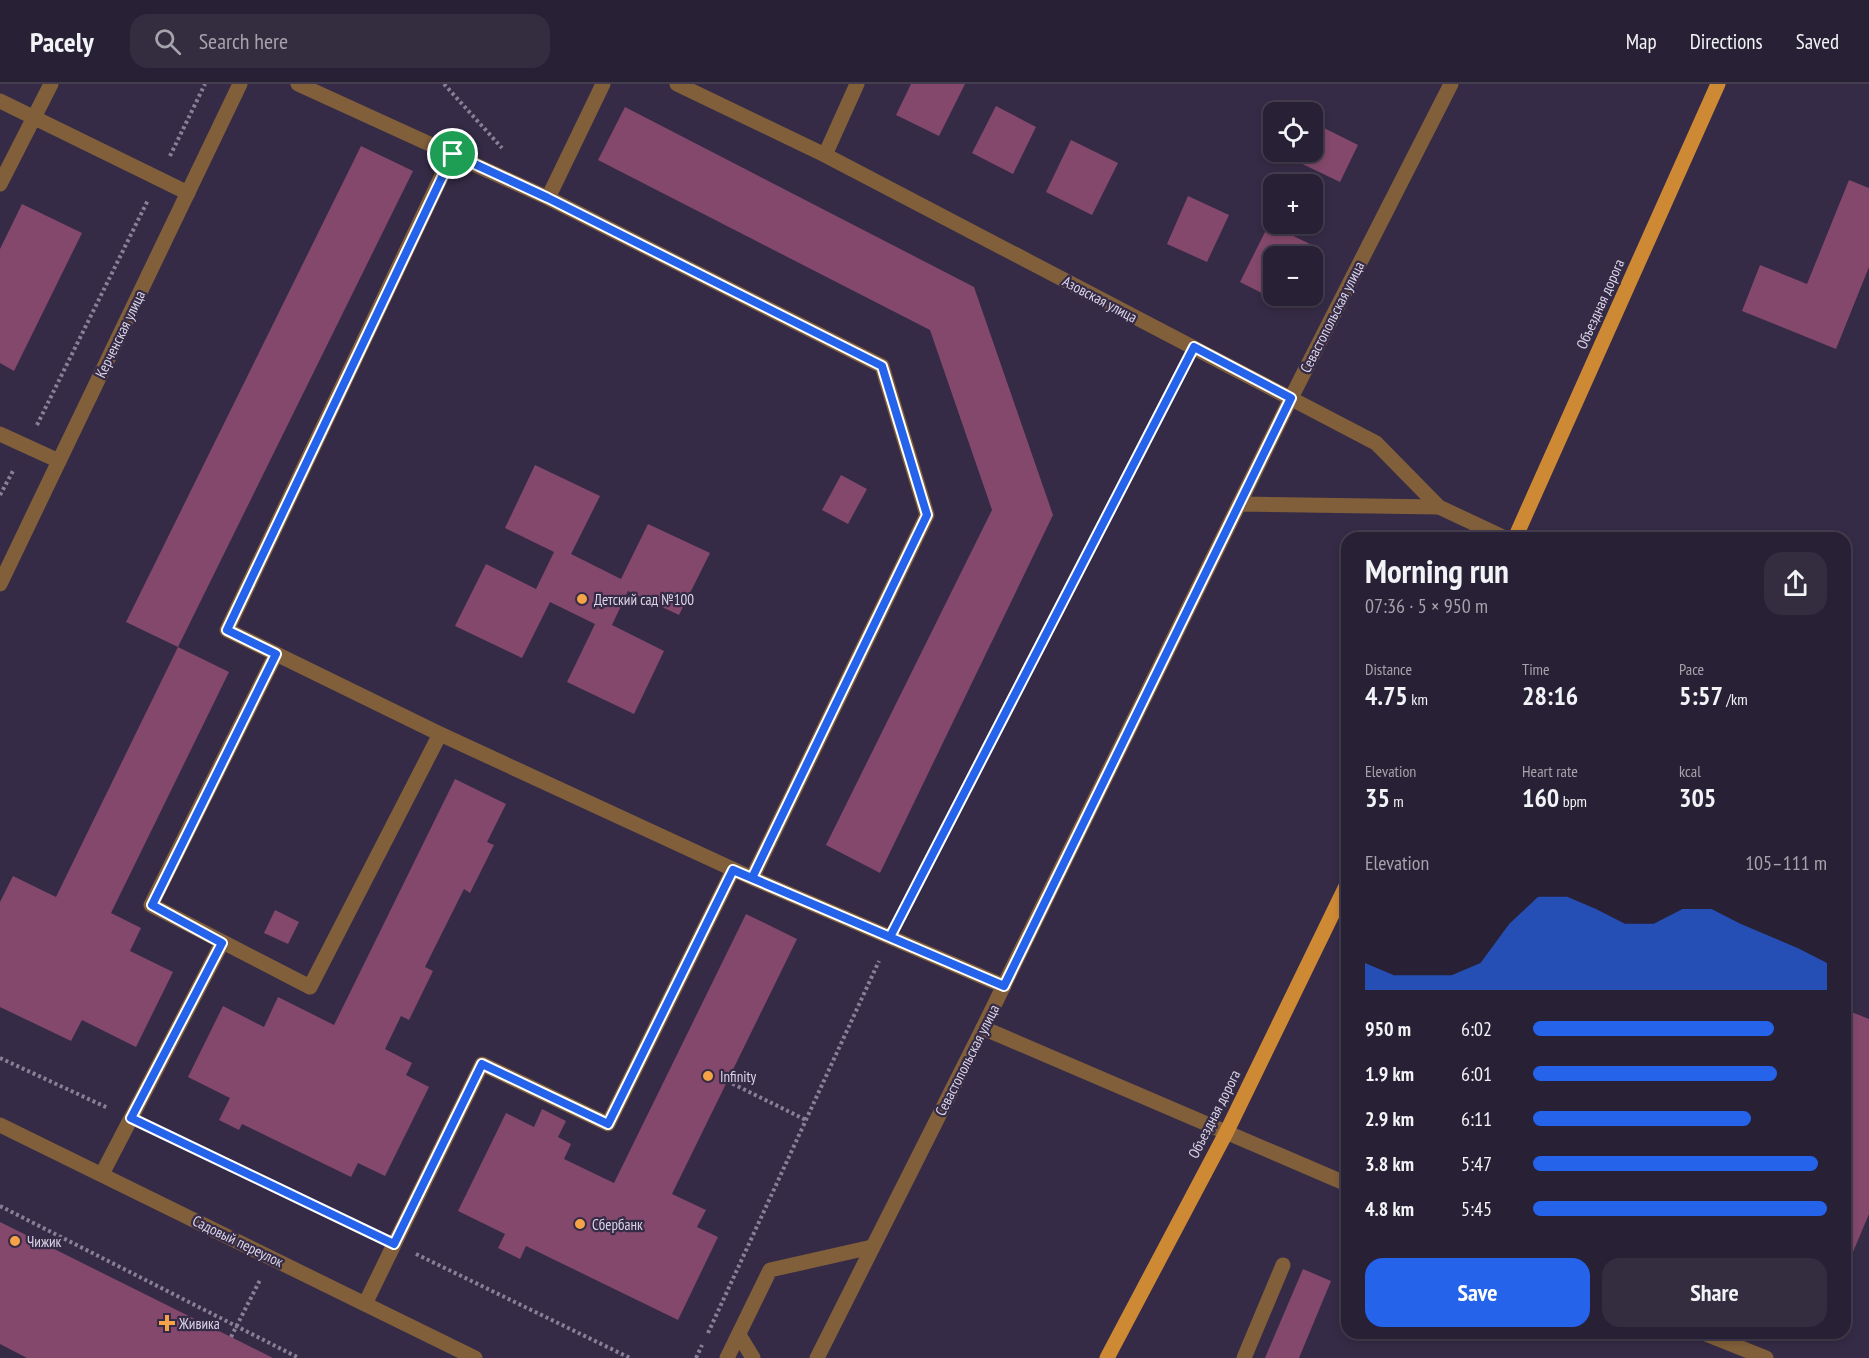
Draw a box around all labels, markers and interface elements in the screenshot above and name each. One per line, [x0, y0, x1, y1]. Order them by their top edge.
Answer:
search box [130, 14, 550, 68]
text: Pacely [30, 23, 94, 60]
icon: search [151, 25, 184, 58]
text: Search here [199, 27, 288, 55]
text: Map [1626, 28, 1657, 55]
text: Directions [1690, 28, 1763, 55]
text: Saved [1796, 28, 1839, 55]
map controls [1263, 102, 1323, 306]
button: locate [1263, 102, 1323, 162]
pin [427, 128, 478, 179]
icon: arrive [436, 137, 469, 170]
button: + [1263, 174, 1323, 234]
button: − [1263, 246, 1323, 306]
street label: Объездная дорога [1572, 256, 1628, 352]
street label: Севастопольская улица [1296, 258, 1368, 376]
street label: Азовская улица [1059, 271, 1141, 327]
street label: Керченская улица [91, 287, 149, 381]
text: Morning run [1365, 549, 1509, 592]
button: share [1764, 552, 1827, 615]
place label: Детский сад №100 [594, 590, 694, 609]
marker: Детский сад №100 [575, 592, 589, 606]
text: 07:36 · 5 × 950 m [1365, 593, 1488, 619]
text: Distance [1365, 659, 1412, 679]
text: Time [1522, 659, 1550, 679]
text: Pace [1679, 659, 1704, 679]
text: 4.75 [1365, 679, 1408, 712]
text: 28:16 [1522, 679, 1578, 712]
text: 5:57 [1679, 679, 1723, 712]
text: km [1408, 689, 1428, 709]
text: /km [1723, 689, 1748, 709]
text: Elevation [1365, 761, 1416, 781]
text: Heart rate [1522, 761, 1578, 781]
text: kcal [1679, 761, 1701, 781]
text: 35 [1365, 781, 1390, 814]
text: 160 [1522, 781, 1559, 814]
text: 305 [1679, 781, 1716, 814]
text: m [1390, 791, 1404, 811]
text: bpm [1559, 791, 1587, 811]
text: Elevation [1365, 850, 1429, 876]
text: 105–111 m [1745, 850, 1827, 876]
street label: Севастопольская улица [931, 1001, 1003, 1119]
text: 950 m [1365, 1016, 1411, 1042]
text: 6:02 [1461, 1016, 1492, 1042]
text: 1.9 km [1365, 1061, 1414, 1087]
text: 6:01 [1461, 1061, 1492, 1087]
place label: Infinity [720, 1067, 757, 1086]
street label: Объездная дорога [1184, 1067, 1244, 1161]
marker: Infinity [701, 1069, 715, 1083]
text: 2.9 km [1365, 1106, 1414, 1132]
text: 6:11 [1461, 1106, 1492, 1132]
text: 3.8 km [1365, 1151, 1414, 1177]
text: 5:47 [1461, 1151, 1492, 1177]
text: 4.8 km [1365, 1196, 1414, 1222]
text: 5:45 [1461, 1196, 1492, 1222]
street label: Садовый переулок [189, 1211, 287, 1271]
place label: Сбербанк [592, 1215, 643, 1234]
marker: Сбербанк [573, 1217, 587, 1231]
place label: Чижик [27, 1232, 62, 1251]
marker: Чижик [8, 1234, 22, 1248]
button: Save [1365, 1258, 1590, 1327]
button: Share [1602, 1258, 1827, 1327]
place label: Живика [178, 1314, 220, 1333]
marker: Живика [160, 1316, 174, 1330]

